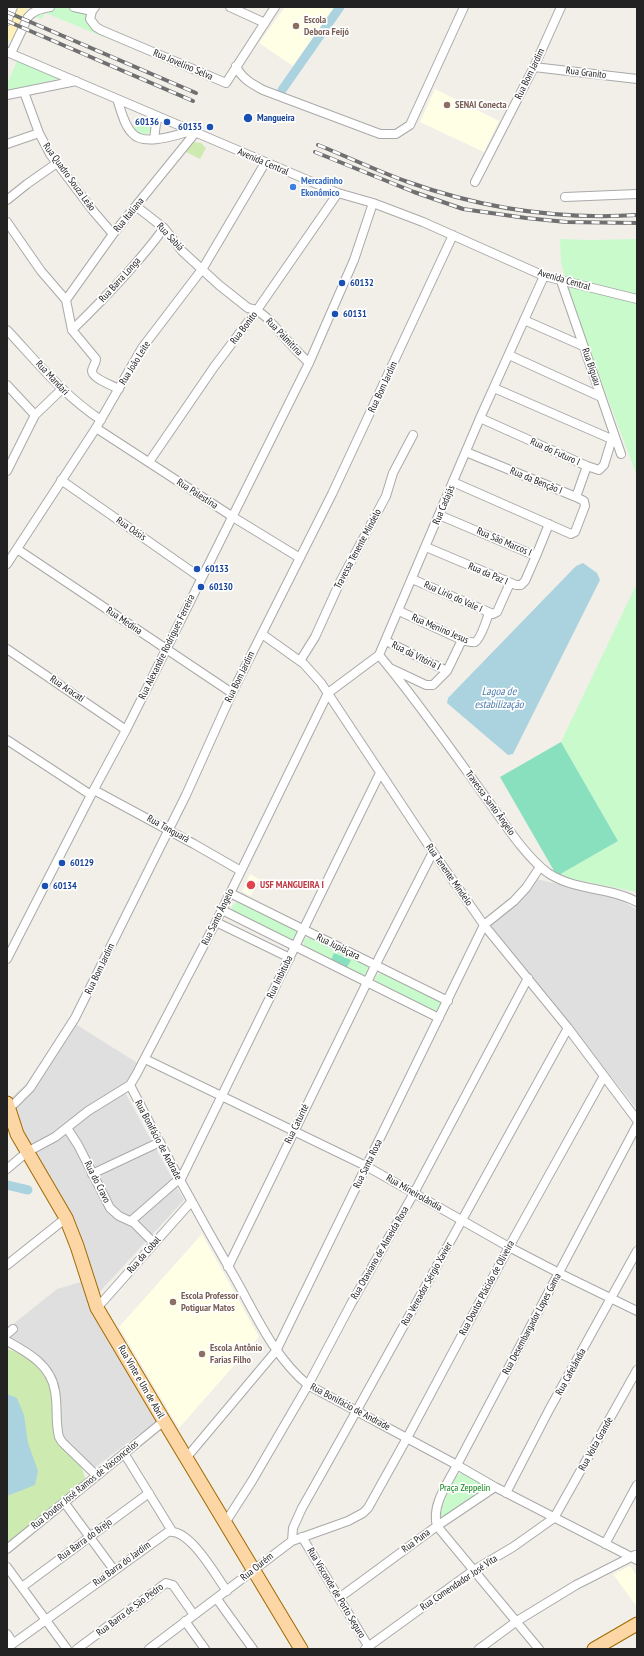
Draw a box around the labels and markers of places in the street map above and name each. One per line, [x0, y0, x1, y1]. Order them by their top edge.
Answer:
place label: Escola Debora Feijó [304, 14, 349, 38]
marker: Escola Debora Feijó [291, 21, 301, 31]
place label: SENAI Conecta [455, 99, 507, 111]
marker: SENAI Conecta [442, 100, 452, 110]
marker: Mangueira [242, 112, 254, 124]
place label: Mangueira [257, 112, 295, 124]
place label: 60136 [135, 116, 159, 128]
marker: 60136 [162, 117, 172, 127]
place label: 60135 [178, 121, 202, 133]
marker: 60135 [205, 122, 215, 132]
place label: Mercadinho Ekonômico [301, 175, 343, 198]
marker: Mercadinho Ekonômico [288, 182, 298, 192]
place label: 60132 [350, 277, 374, 289]
marker: 60132 [337, 278, 347, 288]
place label: 60131 [343, 308, 367, 320]
marker: 60131 [330, 309, 340, 319]
place label: 60133 [205, 563, 229, 575]
marker: 60133 [192, 564, 202, 574]
place label: 60130 [209, 581, 233, 593]
marker: 60130 [196, 582, 206, 592]
place label: 60129 [70, 857, 94, 869]
marker: 60129 [57, 858, 67, 868]
marker: USF MANGUEIRA I [245, 879, 257, 891]
place label: USF MANGUEIRA I [260, 879, 324, 891]
place label: 60134 [53, 880, 77, 892]
marker: 60134 [40, 881, 50, 891]
place label: Escola Professor Potiguar Matos [181, 1290, 238, 1314]
marker: Escola Professor Potiguar Matos [168, 1297, 178, 1307]
place label: Escola Antônio Farias Filho [210, 1342, 262, 1366]
marker: Escola Antônio Farias Filho [197, 1349, 207, 1359]

